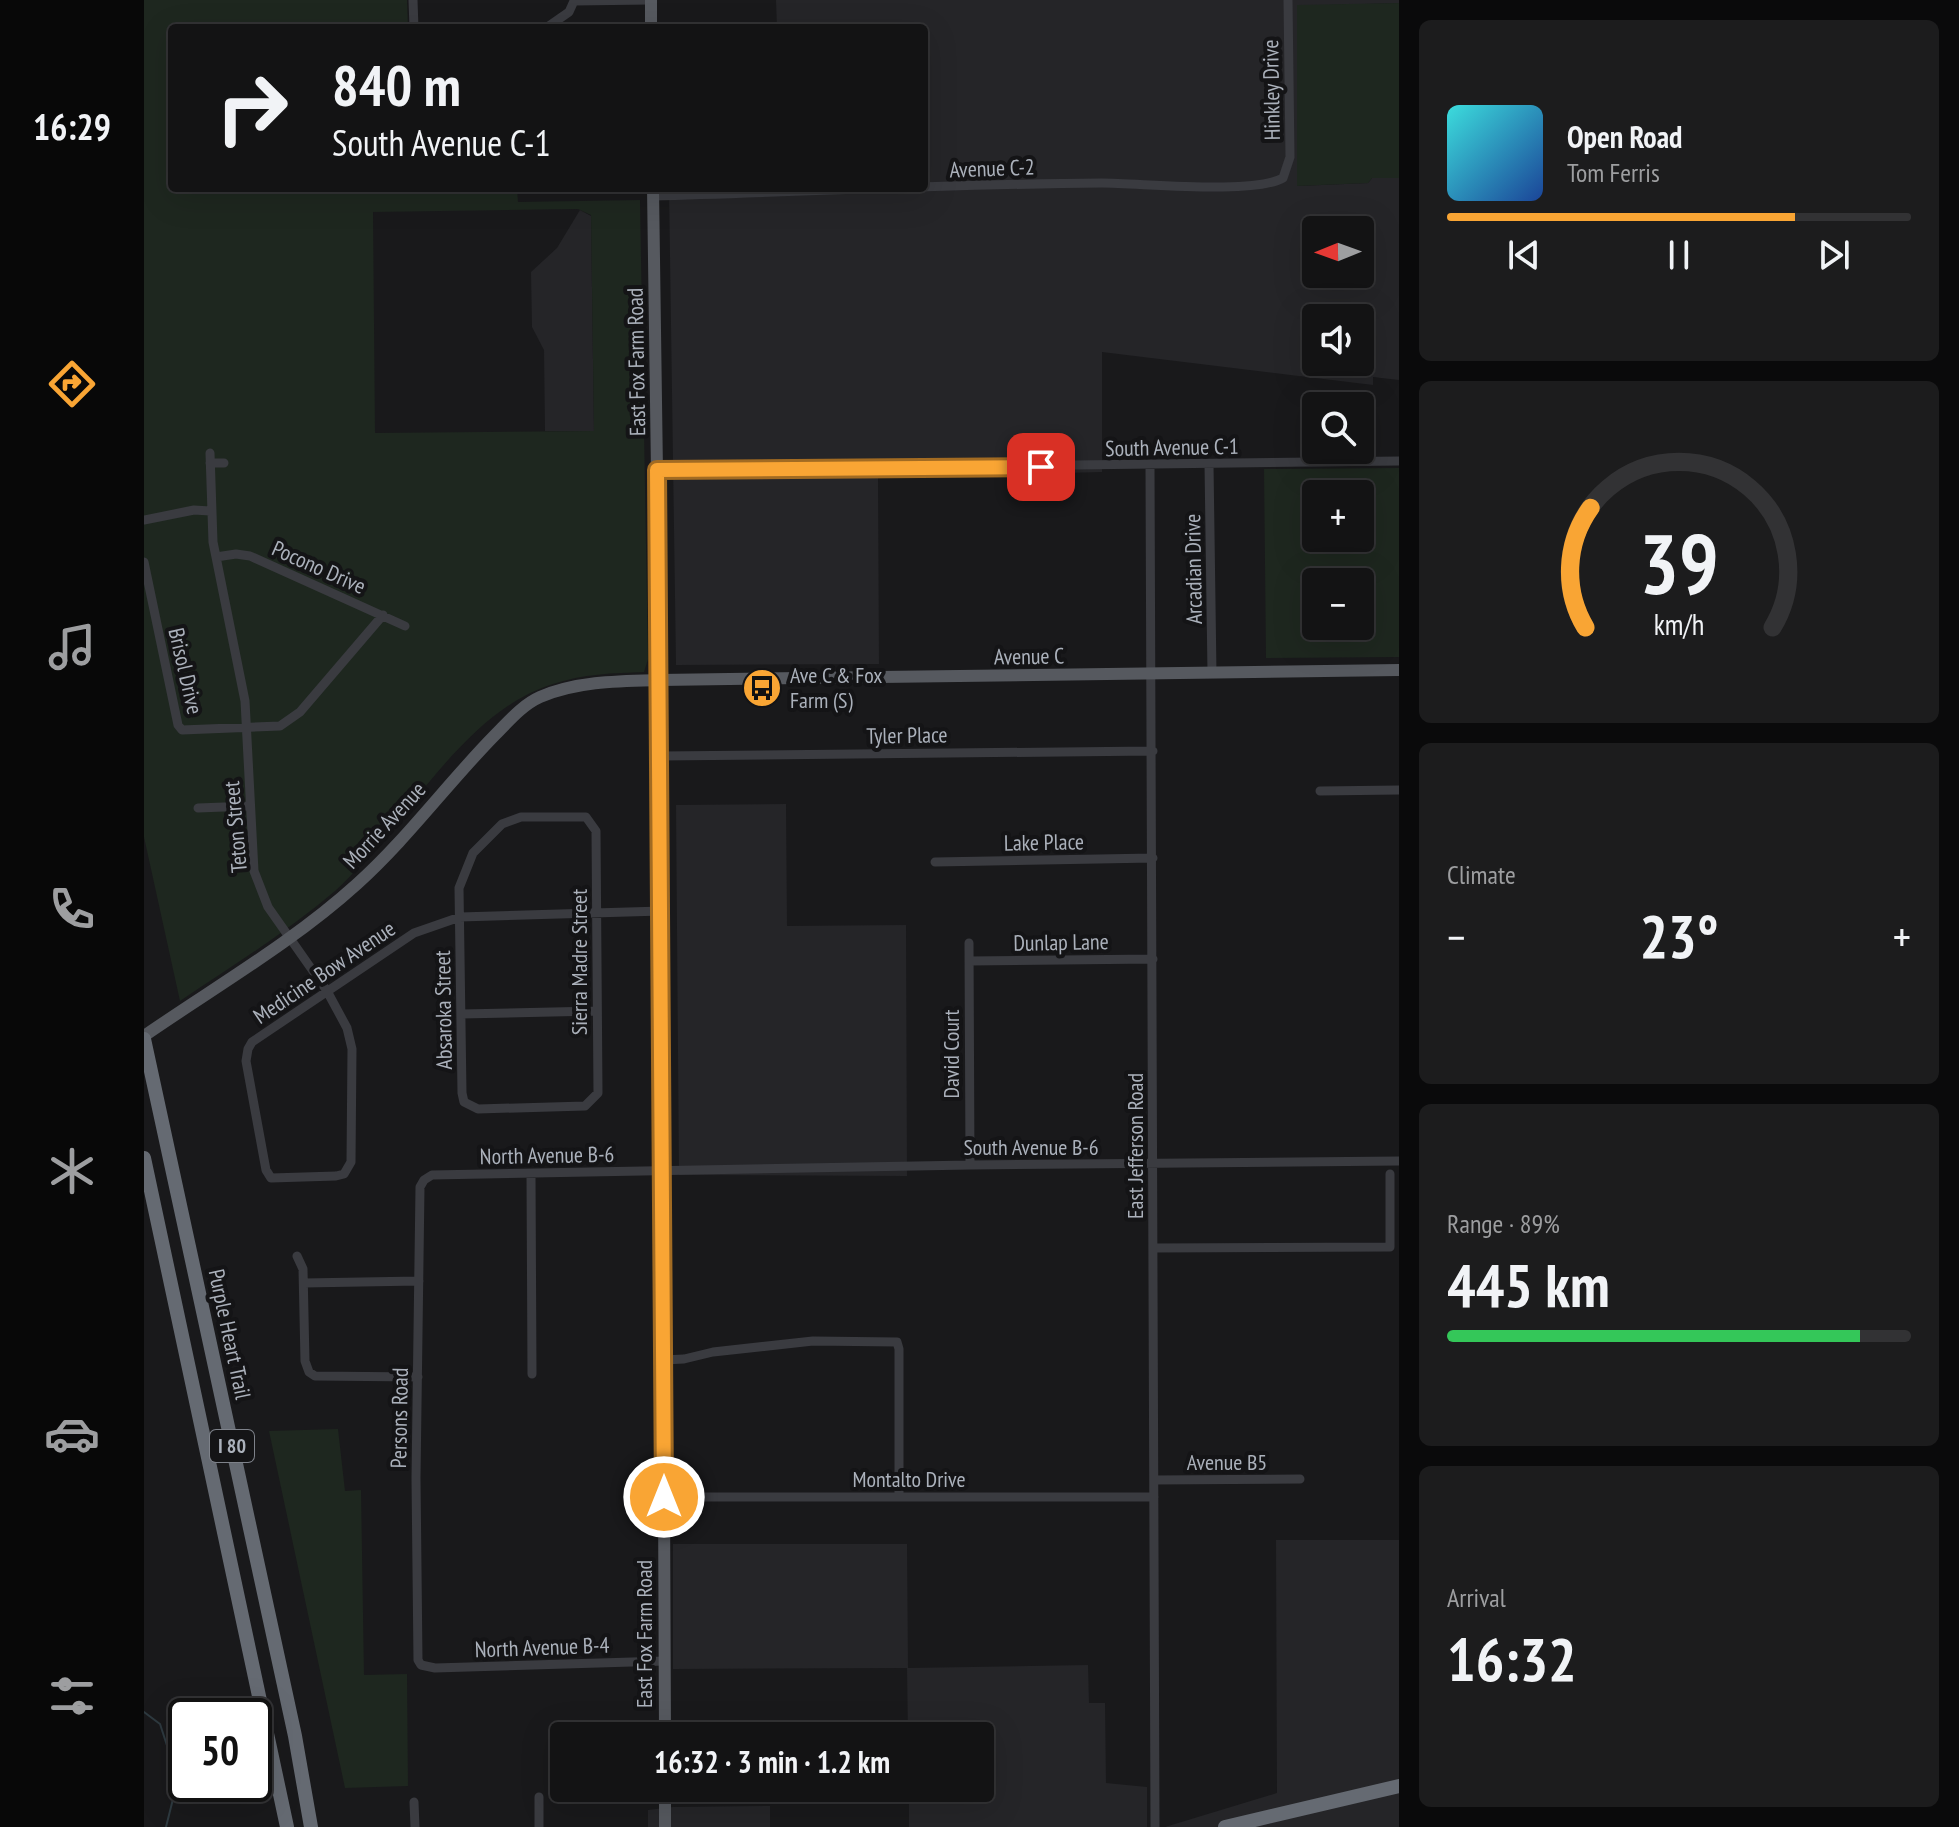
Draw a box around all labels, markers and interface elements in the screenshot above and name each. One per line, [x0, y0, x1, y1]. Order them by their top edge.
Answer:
street label: Hinkley Drive [1256, 39, 1286, 141]
text: 840 m [332, 49, 461, 121]
icon: right [200, 56, 304, 160]
text: 16:29 [33, 103, 111, 150]
text: Open Road [1567, 117, 1682, 156]
text: South Avenue C-1 [332, 119, 551, 166]
street label: Avenue C-2 [949, 153, 1035, 183]
text: Tom Ferris [1567, 156, 1660, 189]
north arrow [1302, 216, 1374, 288]
map controls [1302, 216, 1374, 640]
icon: previous [1502, 233, 1546, 277]
icon: pause [1657, 233, 1701, 277]
icon: next [1812, 233, 1856, 277]
street label: East Fox Farm Road [621, 288, 651, 436]
button: sound [1302, 304, 1374, 376]
icon: directions [44, 356, 100, 412]
button: search [1302, 392, 1374, 464]
street label: South Avenue C-1 [1105, 432, 1239, 462]
pin [1007, 433, 1075, 501]
icon: arrive [1019, 445, 1063, 489]
button: + [1302, 480, 1374, 552]
text: 39 [1639, 509, 1719, 617]
street label: Arcadian Drive [1178, 514, 1208, 624]
street label: Pocono Drive [268, 534, 370, 600]
button: − [1302, 568, 1374, 640]
text: km/h [1654, 606, 1704, 643]
icon: music [44, 619, 100, 675]
street label: Brisol Drive [162, 625, 210, 717]
street label: Avenue C [994, 641, 1064, 671]
place label: Ave C & Fox Farm (S) [790, 661, 882, 714]
bus stop icon: Ave C & Fox Farm (S) [741, 667, 783, 709]
street label: Tyler Place [866, 720, 948, 750]
street label: Morrie Avenue [337, 776, 431, 874]
street label: Teton Street [217, 780, 253, 874]
street label: Lake Place [1004, 827, 1084, 857]
text: Climate [1447, 858, 1516, 891]
icon: phone [44, 881, 100, 937]
street label: Sierra Madre Street [565, 889, 593, 1035]
text: 23° [1639, 897, 1719, 975]
text: − [1447, 908, 1465, 965]
text: + [1893, 908, 1911, 965]
street label: Medicine Bow Avenue [248, 914, 400, 1030]
street label: Dunlap Lane [1013, 927, 1109, 957]
street label: Absaroka Street [428, 950, 458, 1070]
street label: David Court [937, 1010, 965, 1098]
street label: East Jefferson Road [1121, 1073, 1149, 1219]
street label: South Avenue B-6 [963, 1133, 1099, 1161]
street label: North Avenue B-6 [479, 1140, 615, 1170]
icon: climate [44, 1143, 100, 1199]
text: Range · 89% [1447, 1207, 1560, 1240]
text: 445 km [1447, 1246, 1610, 1324]
street label: Purple Heart Trail [203, 1266, 258, 1403]
street label: Persons Road [384, 1367, 414, 1469]
icon: car [44, 1406, 100, 1462]
road number: I 80 [210, 1430, 254, 1462]
street label: Avenue B5 [1187, 1448, 1267, 1476]
position arrow [622, 1455, 706, 1539]
street label: Montalto Drive [852, 1465, 966, 1493]
street label: East Fox Farm Road [630, 1560, 658, 1708]
text: Arrival [1447, 1581, 1506, 1614]
text: 16:32 [1447, 1620, 1577, 1698]
street label: North Avenue B-4 [474, 1631, 610, 1663]
icon: filters [44, 1668, 100, 1724]
speed limit sign: 50 [168, 1698, 272, 1802]
text: 16:32 · 3 min · 1.2 km [654, 1742, 890, 1781]

